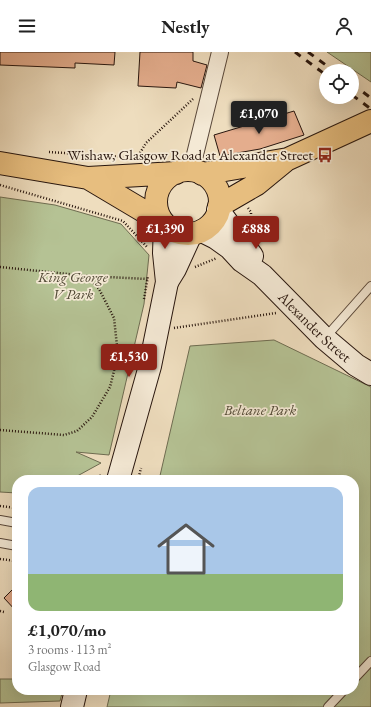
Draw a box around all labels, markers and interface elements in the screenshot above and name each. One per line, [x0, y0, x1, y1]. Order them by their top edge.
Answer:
icon: menu [16, 15, 38, 37]
text: Nestly [161, 15, 210, 38]
icon: person [333, 15, 355, 37]
map controls [319, 64, 359, 104]
button: locate [319, 64, 359, 104]
pin: £1,070 [226, 101, 292, 135]
text: £1,070 [240, 105, 278, 122]
place label: Wishaw, Glasgow Road at Alexander Street [67, 145, 313, 164]
bus stop icon: Wishaw, Glasgow Road at Alexander Street [316, 146, 334, 164]
pin: £1,390 [132, 216, 198, 250]
pin: £888 [232, 216, 280, 250]
text: £1,390 [146, 220, 184, 237]
text: £888 [242, 220, 270, 237]
park label: King George V Park [37, 267, 109, 303]
street label: Alexander Street [274, 286, 356, 366]
pin: £1,530 [96, 344, 162, 378]
text: £1,530 [110, 348, 148, 365]
park label: Beltane Park [223, 400, 296, 419]
icon: home [150, 513, 222, 585]
text: £1,070/mo [28, 619, 106, 641]
text: 3 rooms · 113 m² [28, 641, 112, 658]
text: Glasgow Road [28, 658, 101, 675]

